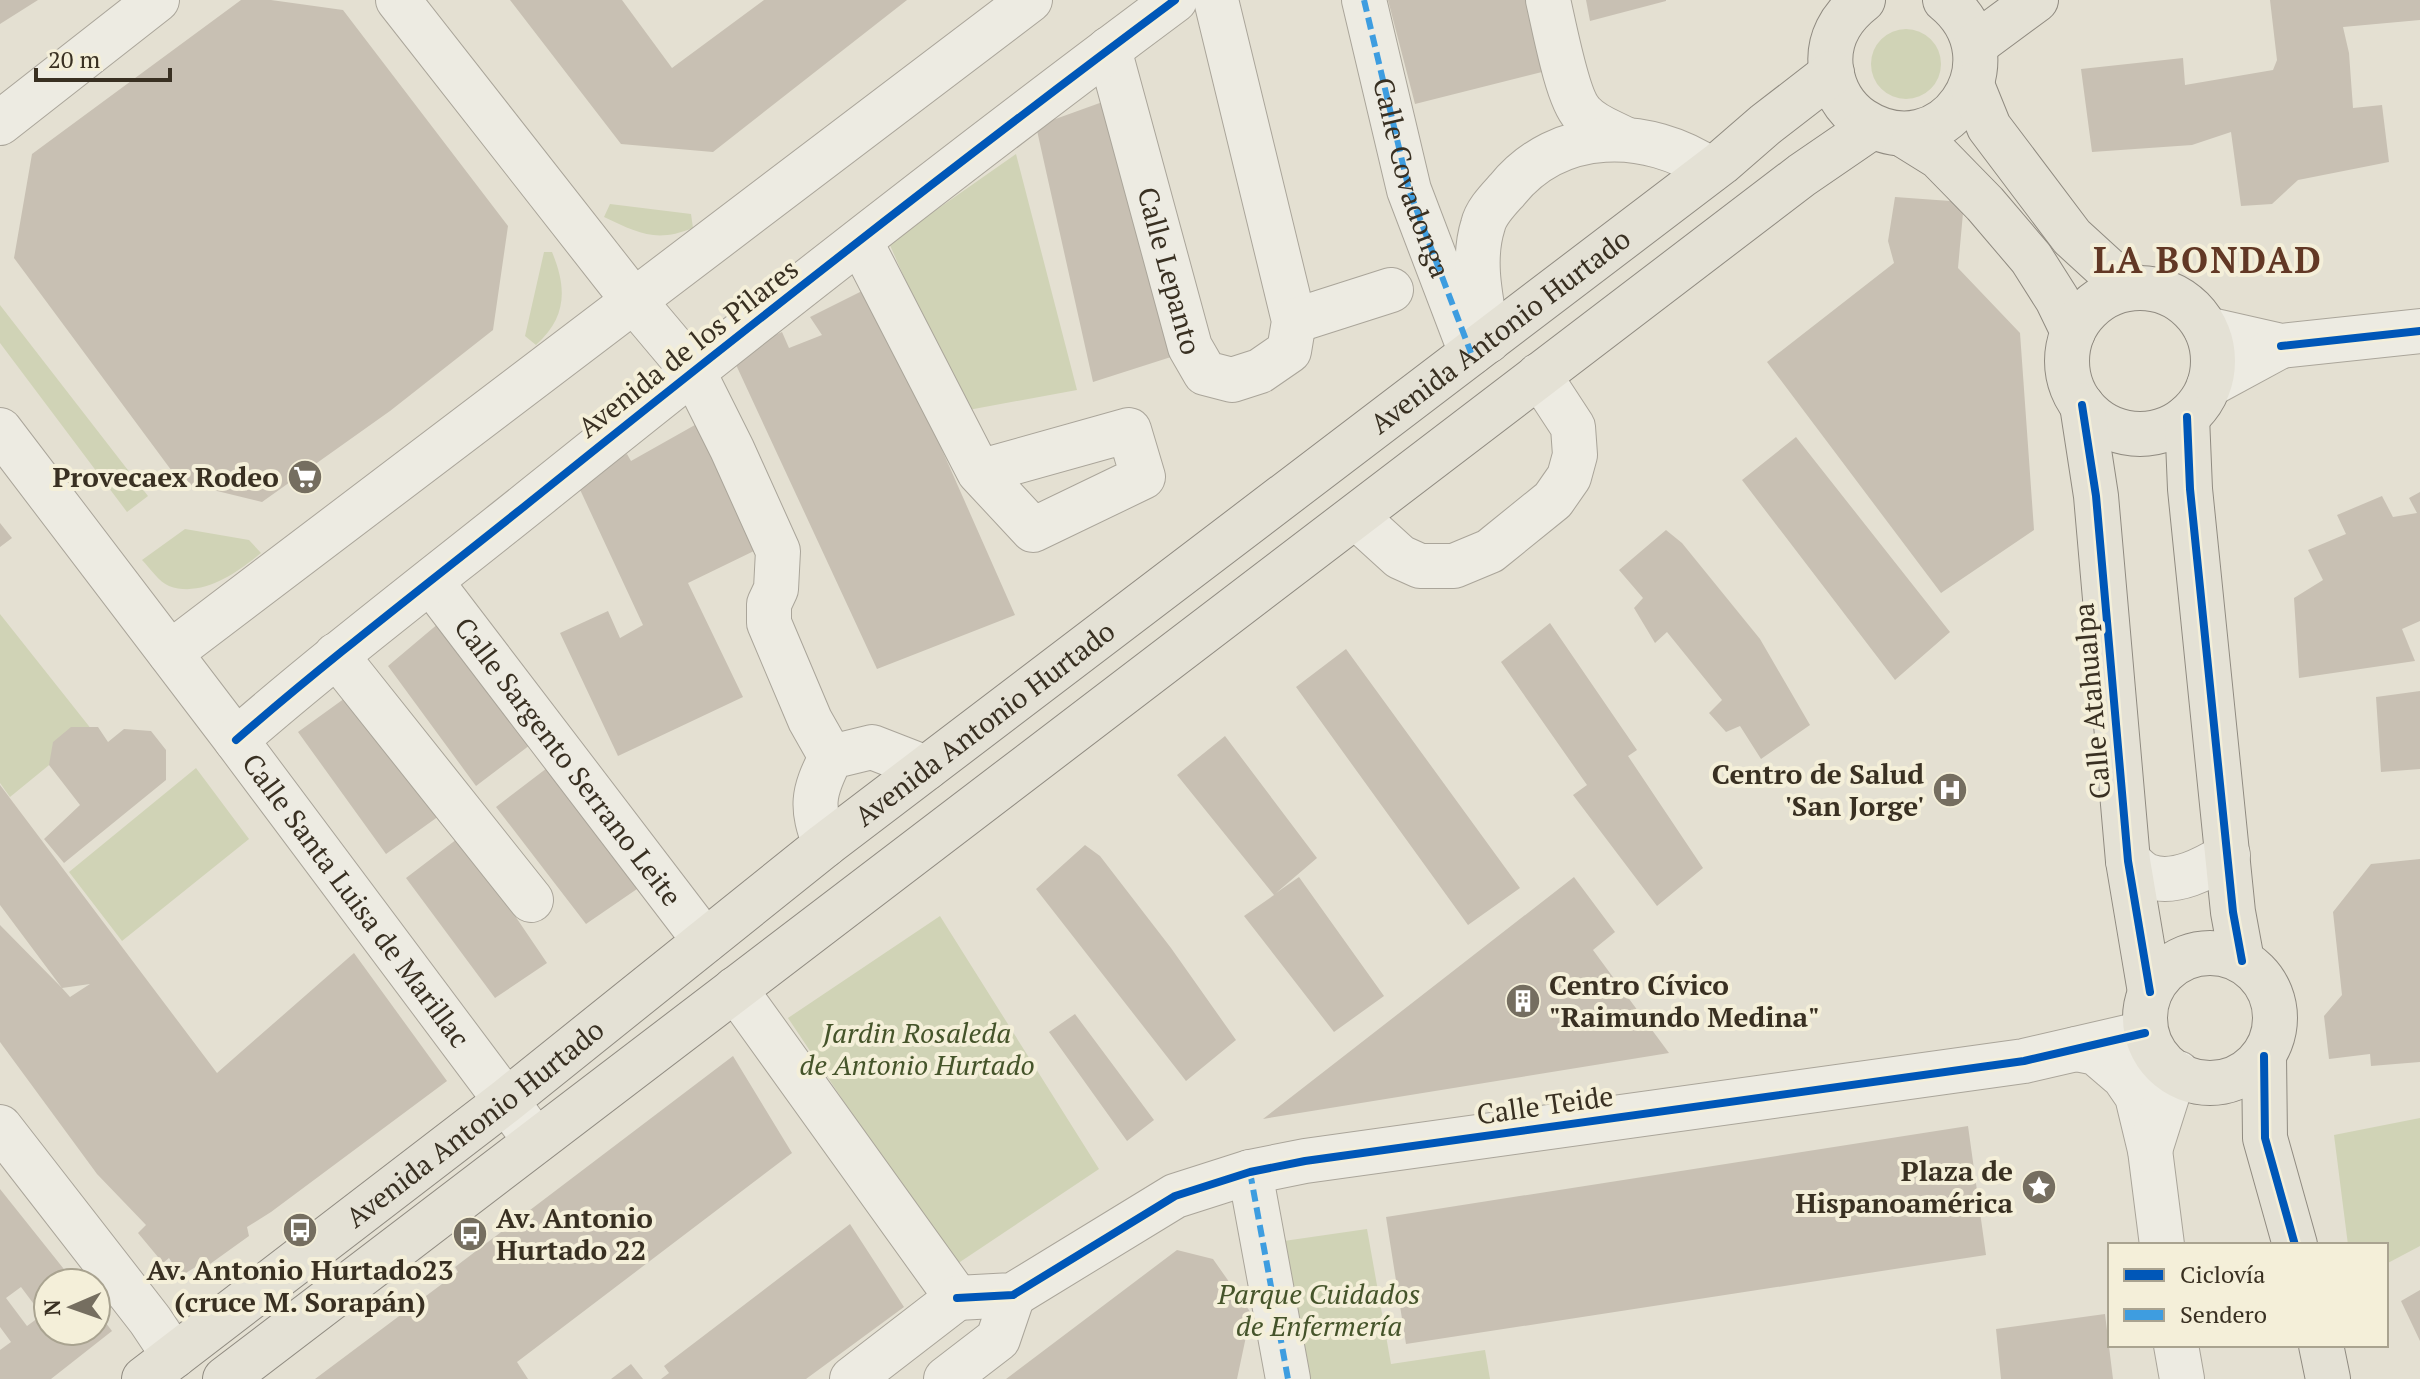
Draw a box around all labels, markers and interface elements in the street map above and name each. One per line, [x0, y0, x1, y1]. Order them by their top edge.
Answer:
scale bar [36, 32, 170, 82]
text: 20 m [48, 43, 100, 75]
street label: Calle Covadonga [1365, 74, 1460, 283]
street label: Calle Lepanto [1129, 183, 1210, 359]
street label: Avenida Antonio Hurtado [1362, 220, 1638, 442]
district label: LA BONDAD [2093, 236, 2323, 283]
street label: Avenida de los Pilares [570, 250, 806, 445]
place label: Provecaex Rodeo [52, 458, 279, 495]
supermarket icon: Provecaex Rodeo [286, 458, 324, 496]
street label: Calle Atahualpa [2064, 601, 2119, 801]
street label: Calle Sargento Serrano Leite [446, 609, 691, 913]
street label: Avenida Antonio Hurtado [847, 612, 1122, 834]
street label: Calle Santa Luisa de Marillac [234, 746, 479, 1055]
place label: Centro de Salud 'San Jorge' [1712, 755, 1924, 824]
hospital icon: Centro de Salud 'San Jorge' [1931, 771, 1969, 809]
place label: Centro Cívico "Raimundo Medina" [1549, 966, 1820, 1035]
building icon: Centro Cívico "Raimundo Medina" [1504, 982, 1542, 1020]
street label: Avenida Antonio Hurtado [338, 1011, 611, 1235]
park label: Jardin Rosaleda de Antonio Hurtado [799, 1014, 1035, 1083]
street label: Calle Teide [1474, 1077, 1616, 1132]
place label: Plaza de Hispanoamérica [1795, 1152, 2013, 1221]
place icon: Plaza de Hispanoamérica [2020, 1168, 2058, 1206]
place label: Av. Antonio Hurtado 22 [496, 1199, 653, 1268]
bus stop icon: Av. Antonio Hurtado23 (cruce M. Sorapán) [281, 1211, 319, 1249]
bus stop icon: Av. Antonio Hurtado 22 [451, 1215, 489, 1253]
legend [2108, 1243, 2388, 1347]
place label: Av. Antonio Hurtado23 (cruce M. Sorapán) [146, 1251, 454, 1320]
text: Ciclovía [2180, 1258, 2265, 1290]
north arrow [32, 1267, 112, 1347]
park label: Parque Cuidados de Enfermería [1217, 1275, 1420, 1344]
text: Sendero [2180, 1298, 2267, 1330]
text: N [37, 1299, 66, 1317]

